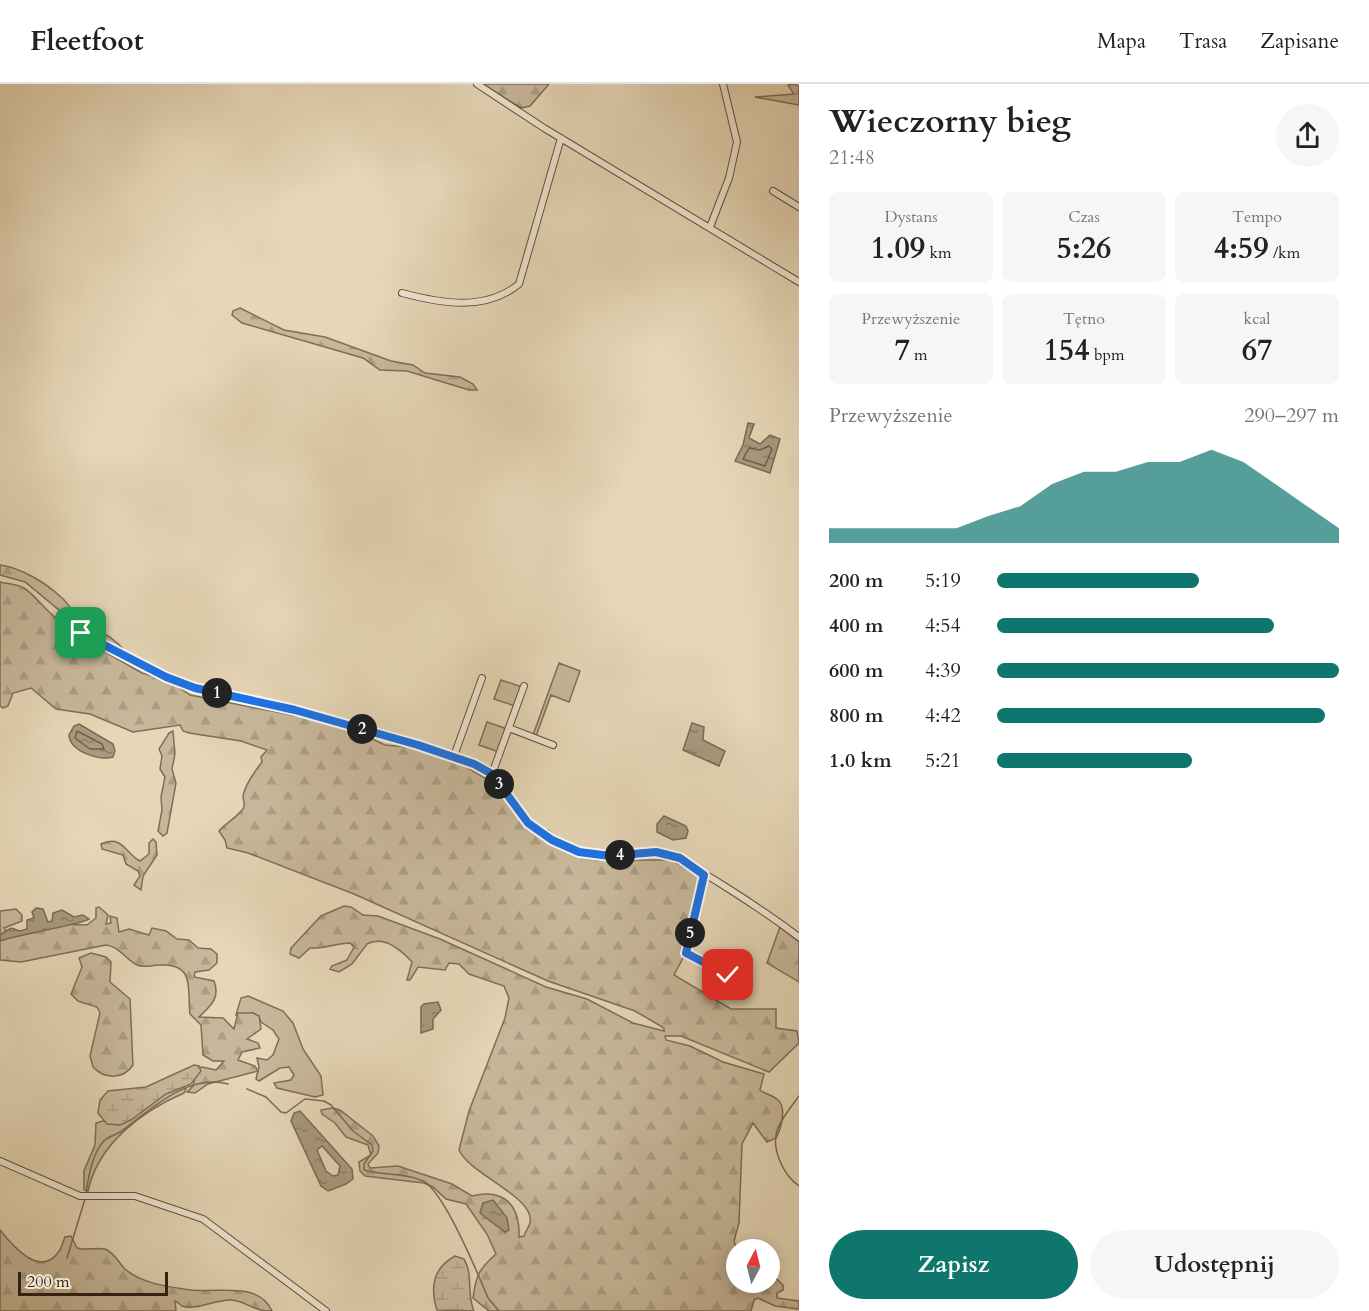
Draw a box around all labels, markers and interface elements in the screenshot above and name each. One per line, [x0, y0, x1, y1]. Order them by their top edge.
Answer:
text: Fleetfoot [30, 22, 144, 60]
text: Mapa [1097, 27, 1146, 56]
text: Trasa [1179, 27, 1227, 56]
text: Zapisane [1260, 27, 1339, 56]
text: Wieczorny bieg [829, 99, 1071, 144]
button: share [1276, 104, 1339, 167]
text: 21:48 [829, 144, 875, 171]
text: Dystans [884, 206, 938, 228]
text: Czas [1068, 206, 1100, 228]
text: Tempo [1232, 206, 1282, 228]
text: 1.09 [870, 228, 925, 269]
text: 5:26 [1057, 228, 1111, 269]
text: 4:59 [1214, 228, 1269, 269]
text: km [925, 242, 952, 264]
text: /km [1269, 242, 1300, 264]
text: Przewyższenie [862, 308, 960, 330]
text: Tętno [1063, 308, 1105, 330]
text: kcal [1244, 308, 1270, 330]
text: 7 [894, 330, 910, 371]
text: 154 [1043, 330, 1090, 371]
text: 67 [1242, 330, 1272, 371]
text: m [910, 344, 928, 366]
text: bpm [1090, 344, 1125, 366]
text: Przewyższenie [829, 402, 952, 429]
text: 290–297 m [1244, 402, 1339, 429]
text: 200 m [829, 567, 884, 594]
text: 5:19 [925, 567, 961, 594]
pin [55, 607, 106, 658]
text: 400 m [829, 612, 884, 639]
text: 4:54 [925, 612, 961, 639]
icon: arrive [64, 616, 97, 649]
text: 600 m [829, 657, 884, 684]
text: 4:39 [925, 657, 961, 684]
pin: 1 [202, 678, 232, 708]
text: 1 [213, 682, 221, 704]
text: 800 m [829, 702, 884, 729]
text: 4:42 [925, 702, 961, 729]
pin: 2 [347, 714, 377, 744]
text: 2 [358, 718, 366, 740]
text: 1.0 km [829, 747, 892, 774]
text: 5:21 [925, 747, 961, 774]
pin: 3 [484, 769, 514, 799]
text: 3 [495, 773, 503, 795]
pin: 4 [605, 840, 635, 870]
text: 4 [616, 844, 624, 866]
pin: 5 [675, 918, 705, 948]
text: 5 [686, 922, 694, 944]
pin [702, 949, 753, 1000]
icon: check [711, 958, 744, 991]
button: Zapisz [829, 1230, 1078, 1299]
button: Udostępnij [1090, 1230, 1339, 1299]
north arrow [726, 1239, 780, 1293]
map controls [726, 1239, 780, 1293]
scale bar [18, 1269, 168, 1296]
text: 200 m [27, 1271, 69, 1293]

